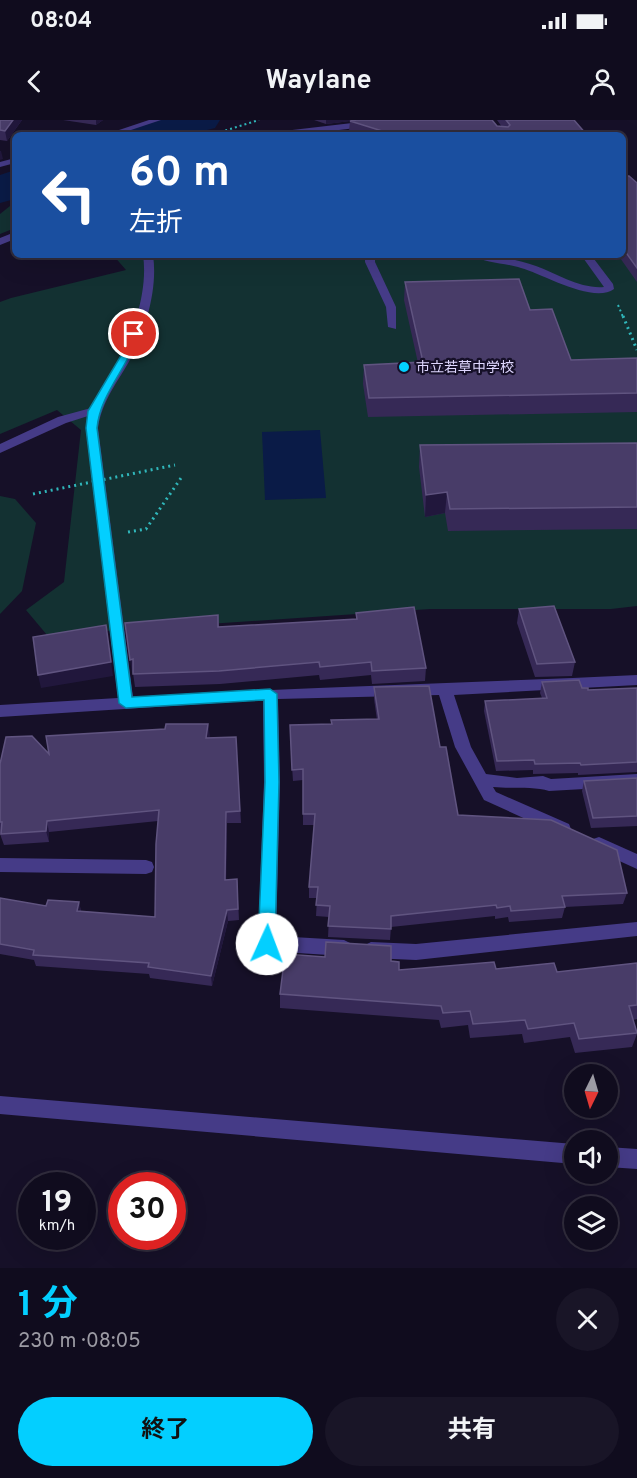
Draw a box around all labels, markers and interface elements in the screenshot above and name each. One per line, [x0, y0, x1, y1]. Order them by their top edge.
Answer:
text: 08:04 [30, 8, 92, 35]
text: Waylane [265, 64, 372, 98]
icon: back [18, 65, 51, 98]
icon: person [586, 65, 619, 98]
text: 60 m [129, 148, 230, 201]
icon: left [30, 156, 108, 234]
text: 左折 [129, 207, 183, 241]
pin [108, 308, 159, 359]
icon: arrive [117, 317, 150, 350]
marker: 市立若草中学校 [397, 360, 411, 374]
place label: 市立若草中学校 [416, 360, 514, 377]
position arrow [235, 912, 299, 976]
north arrow [564, 1064, 618, 1118]
map controls [564, 1064, 618, 1250]
button: sound [564, 1130, 618, 1184]
speed limit sign: 30 [108, 1172, 186, 1250]
text: 19 [42, 1185, 72, 1222]
button: layers [564, 1196, 618, 1250]
text: km/h [39, 1217, 75, 1236]
text: 1 分 [18, 1283, 77, 1329]
button: close [556, 1288, 619, 1351]
text: 230 m · 08:05 [18, 1329, 141, 1355]
button: 終了 [18, 1397, 313, 1466]
button: 共有 [325, 1397, 619, 1466]

